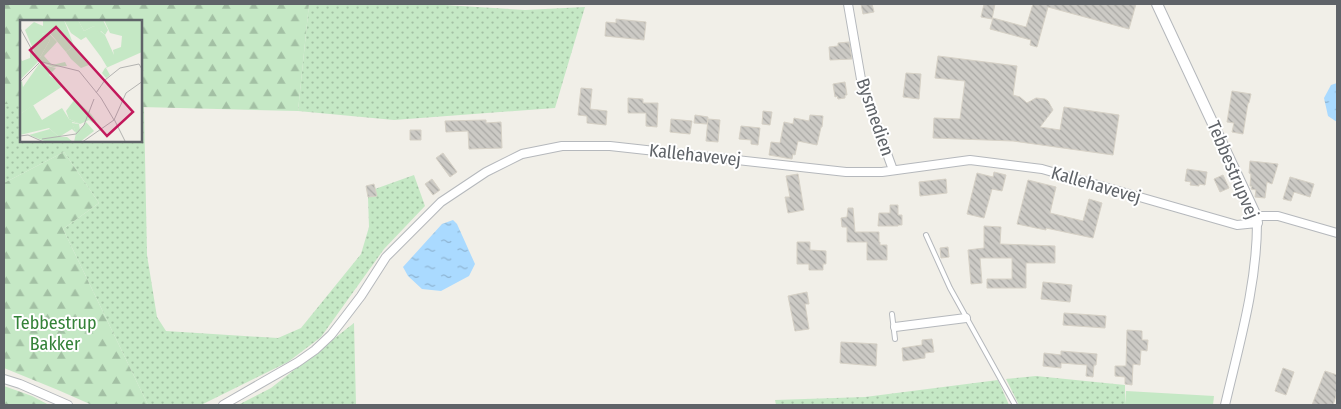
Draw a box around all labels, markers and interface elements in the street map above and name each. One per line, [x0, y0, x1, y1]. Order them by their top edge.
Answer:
inset map [20, 20, 142, 142]
street label: Bysmedien [851, 75, 899, 159]
street label: Tebbestrupvej [1202, 118, 1264, 222]
street label: Kallehavevej [648, 139, 742, 171]
street label: Kallehavevej [1049, 162, 1143, 208]
park label: Tebbestrup Bakker [13, 312, 97, 355]

